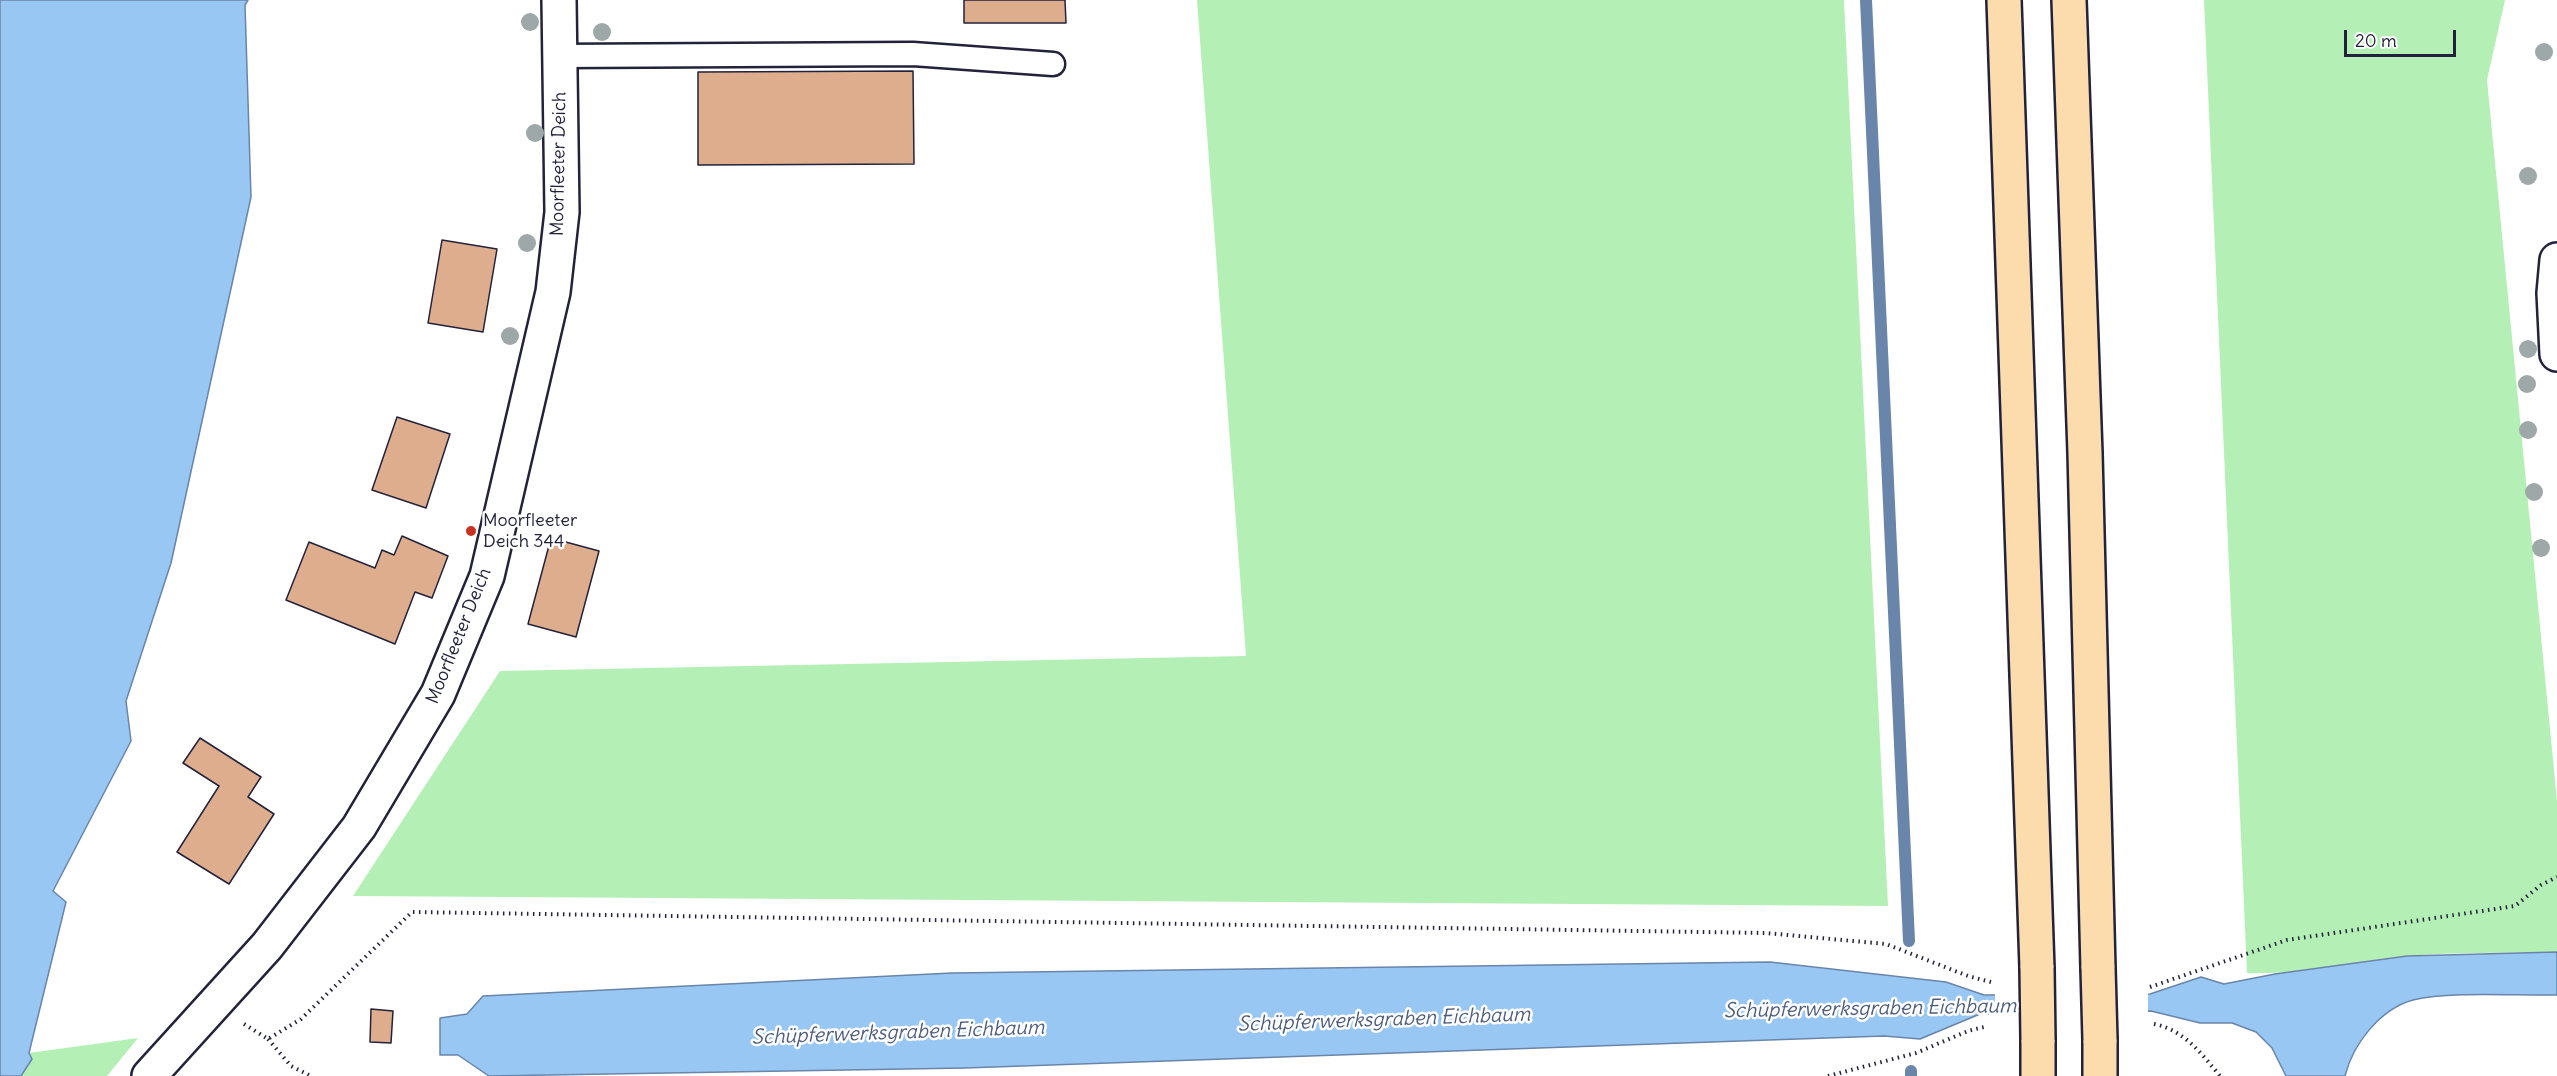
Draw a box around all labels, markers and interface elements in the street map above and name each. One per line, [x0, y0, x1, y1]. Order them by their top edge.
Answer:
scale bar [2347, 18, 2460, 56]
text: 20 m [2355, 29, 2397, 52]
street label: Moorfleeter Deich [547, 92, 571, 236]
place label: Moorfleeter Deich 344 [483, 510, 577, 552]
marker: Moorfleeter Deich 344 [464, 524, 478, 538]
street label: Moorfleeter Deich [422, 565, 496, 707]
water label: Schüpferwerksgraben Eichbaum [1723, 994, 2017, 1024]
water label: Schüpferwerksgraben Eichbaum [1237, 1003, 1531, 1037]
water label: Schüpferwerksgraben Eichbaum [751, 1016, 1045, 1050]

